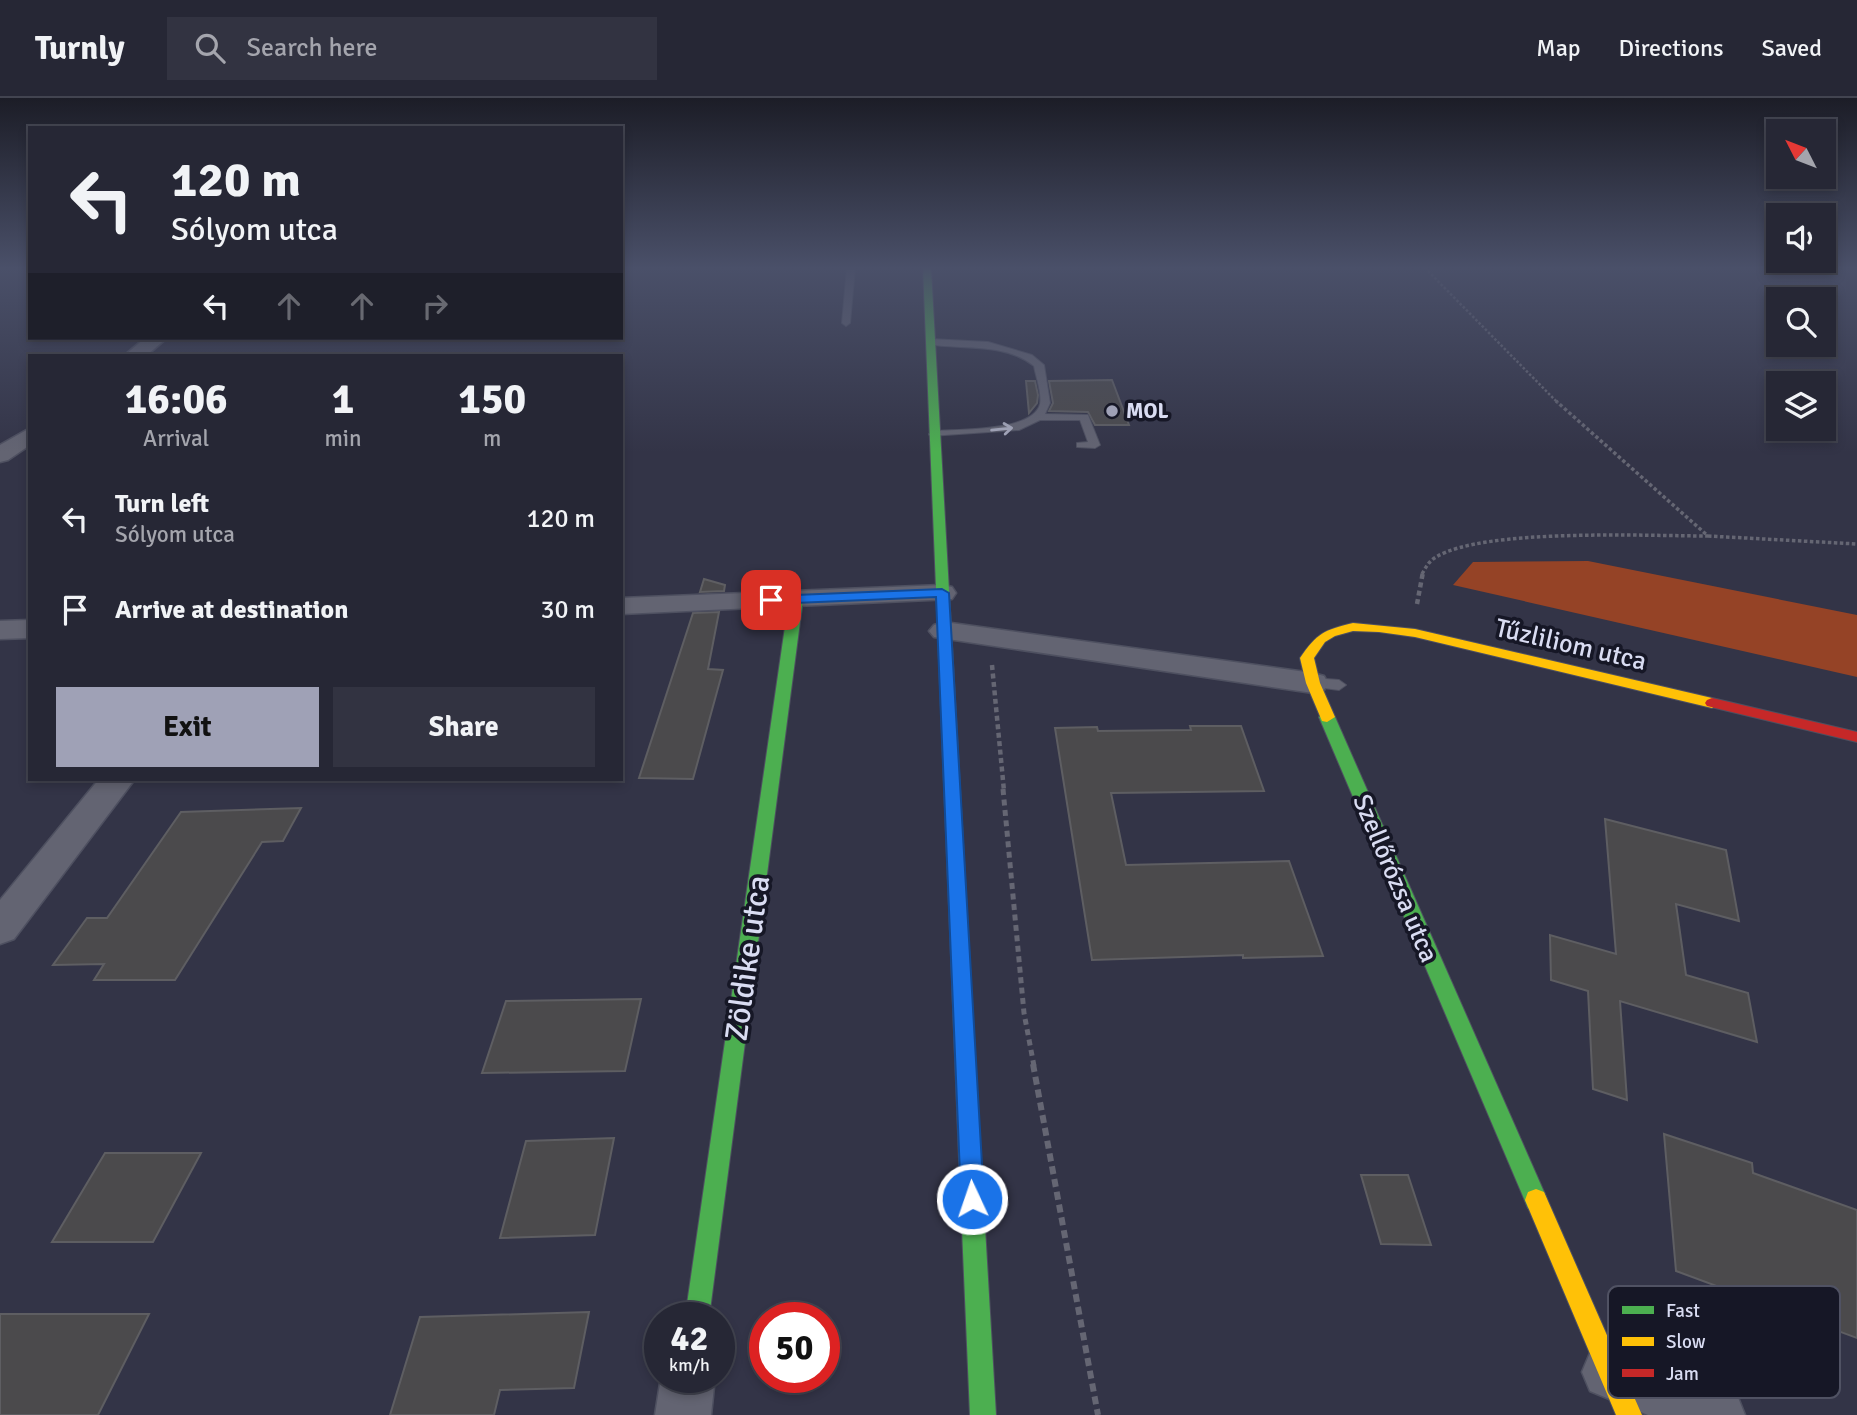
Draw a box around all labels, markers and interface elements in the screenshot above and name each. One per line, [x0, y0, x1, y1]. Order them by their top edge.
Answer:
search box [167, 17, 657, 80]
text: Turnly [35, 28, 125, 69]
icon: search [191, 29, 229, 67]
text: Search here [247, 32, 378, 64]
text: Map [1536, 33, 1581, 63]
text: Directions [1619, 33, 1724, 63]
text: Saved [1762, 33, 1822, 63]
north arrow [1766, 119, 1836, 189]
map controls [1766, 119, 1836, 441]
text: 120 m [171, 150, 301, 210]
icon: left [56, 154, 147, 245]
button: sound [1766, 203, 1836, 273]
text: Sólyom utca [171, 210, 338, 249]
icon: left [197, 287, 235, 325]
icon: ahead [270, 287, 308, 325]
icon: ahead [343, 287, 381, 325]
icon: right [416, 287, 454, 325]
button: search [1766, 287, 1836, 357]
button: layers [1766, 371, 1836, 441]
text: 16:06 [125, 374, 228, 425]
text: 1 [332, 374, 354, 425]
text: 150 [458, 374, 526, 425]
place label: MOL [1126, 398, 1168, 424]
marker: MOL [1104, 403, 1120, 419]
one-way arrow [990, 422, 1013, 435]
text: Arrival [143, 424, 209, 453]
text: min [324, 424, 362, 453]
text: m [483, 424, 501, 453]
text: Turn left [115, 488, 209, 520]
icon: left [56, 500, 94, 538]
text: 120 m [526, 503, 595, 535]
text: Sólyom utca [115, 520, 235, 549]
pin [741, 570, 801, 630]
icon: arrive [752, 581, 790, 619]
icon: arrive [56, 591, 94, 629]
text: Arrive at destination [115, 594, 348, 626]
text: 30 m [540, 594, 595, 626]
street label: Tűzliliom utca [1492, 612, 1649, 678]
button: Exit [56, 687, 319, 767]
button: Share [333, 687, 595, 767]
street label: Szellőrózsa utca [1345, 790, 1445, 967]
street label: Zöldike utca [717, 873, 778, 1043]
position arrow [935, 1162, 1009, 1236]
legend [1608, 1286, 1840, 1398]
text: Fast [1666, 1299, 1700, 1323]
speed limit sign: 50 [749, 1302, 840, 1393]
text: 42 [671, 1317, 708, 1360]
text: Slow [1666, 1330, 1706, 1354]
text: km/h [669, 1354, 710, 1376]
text: Jam [1666, 1362, 1699, 1386]

